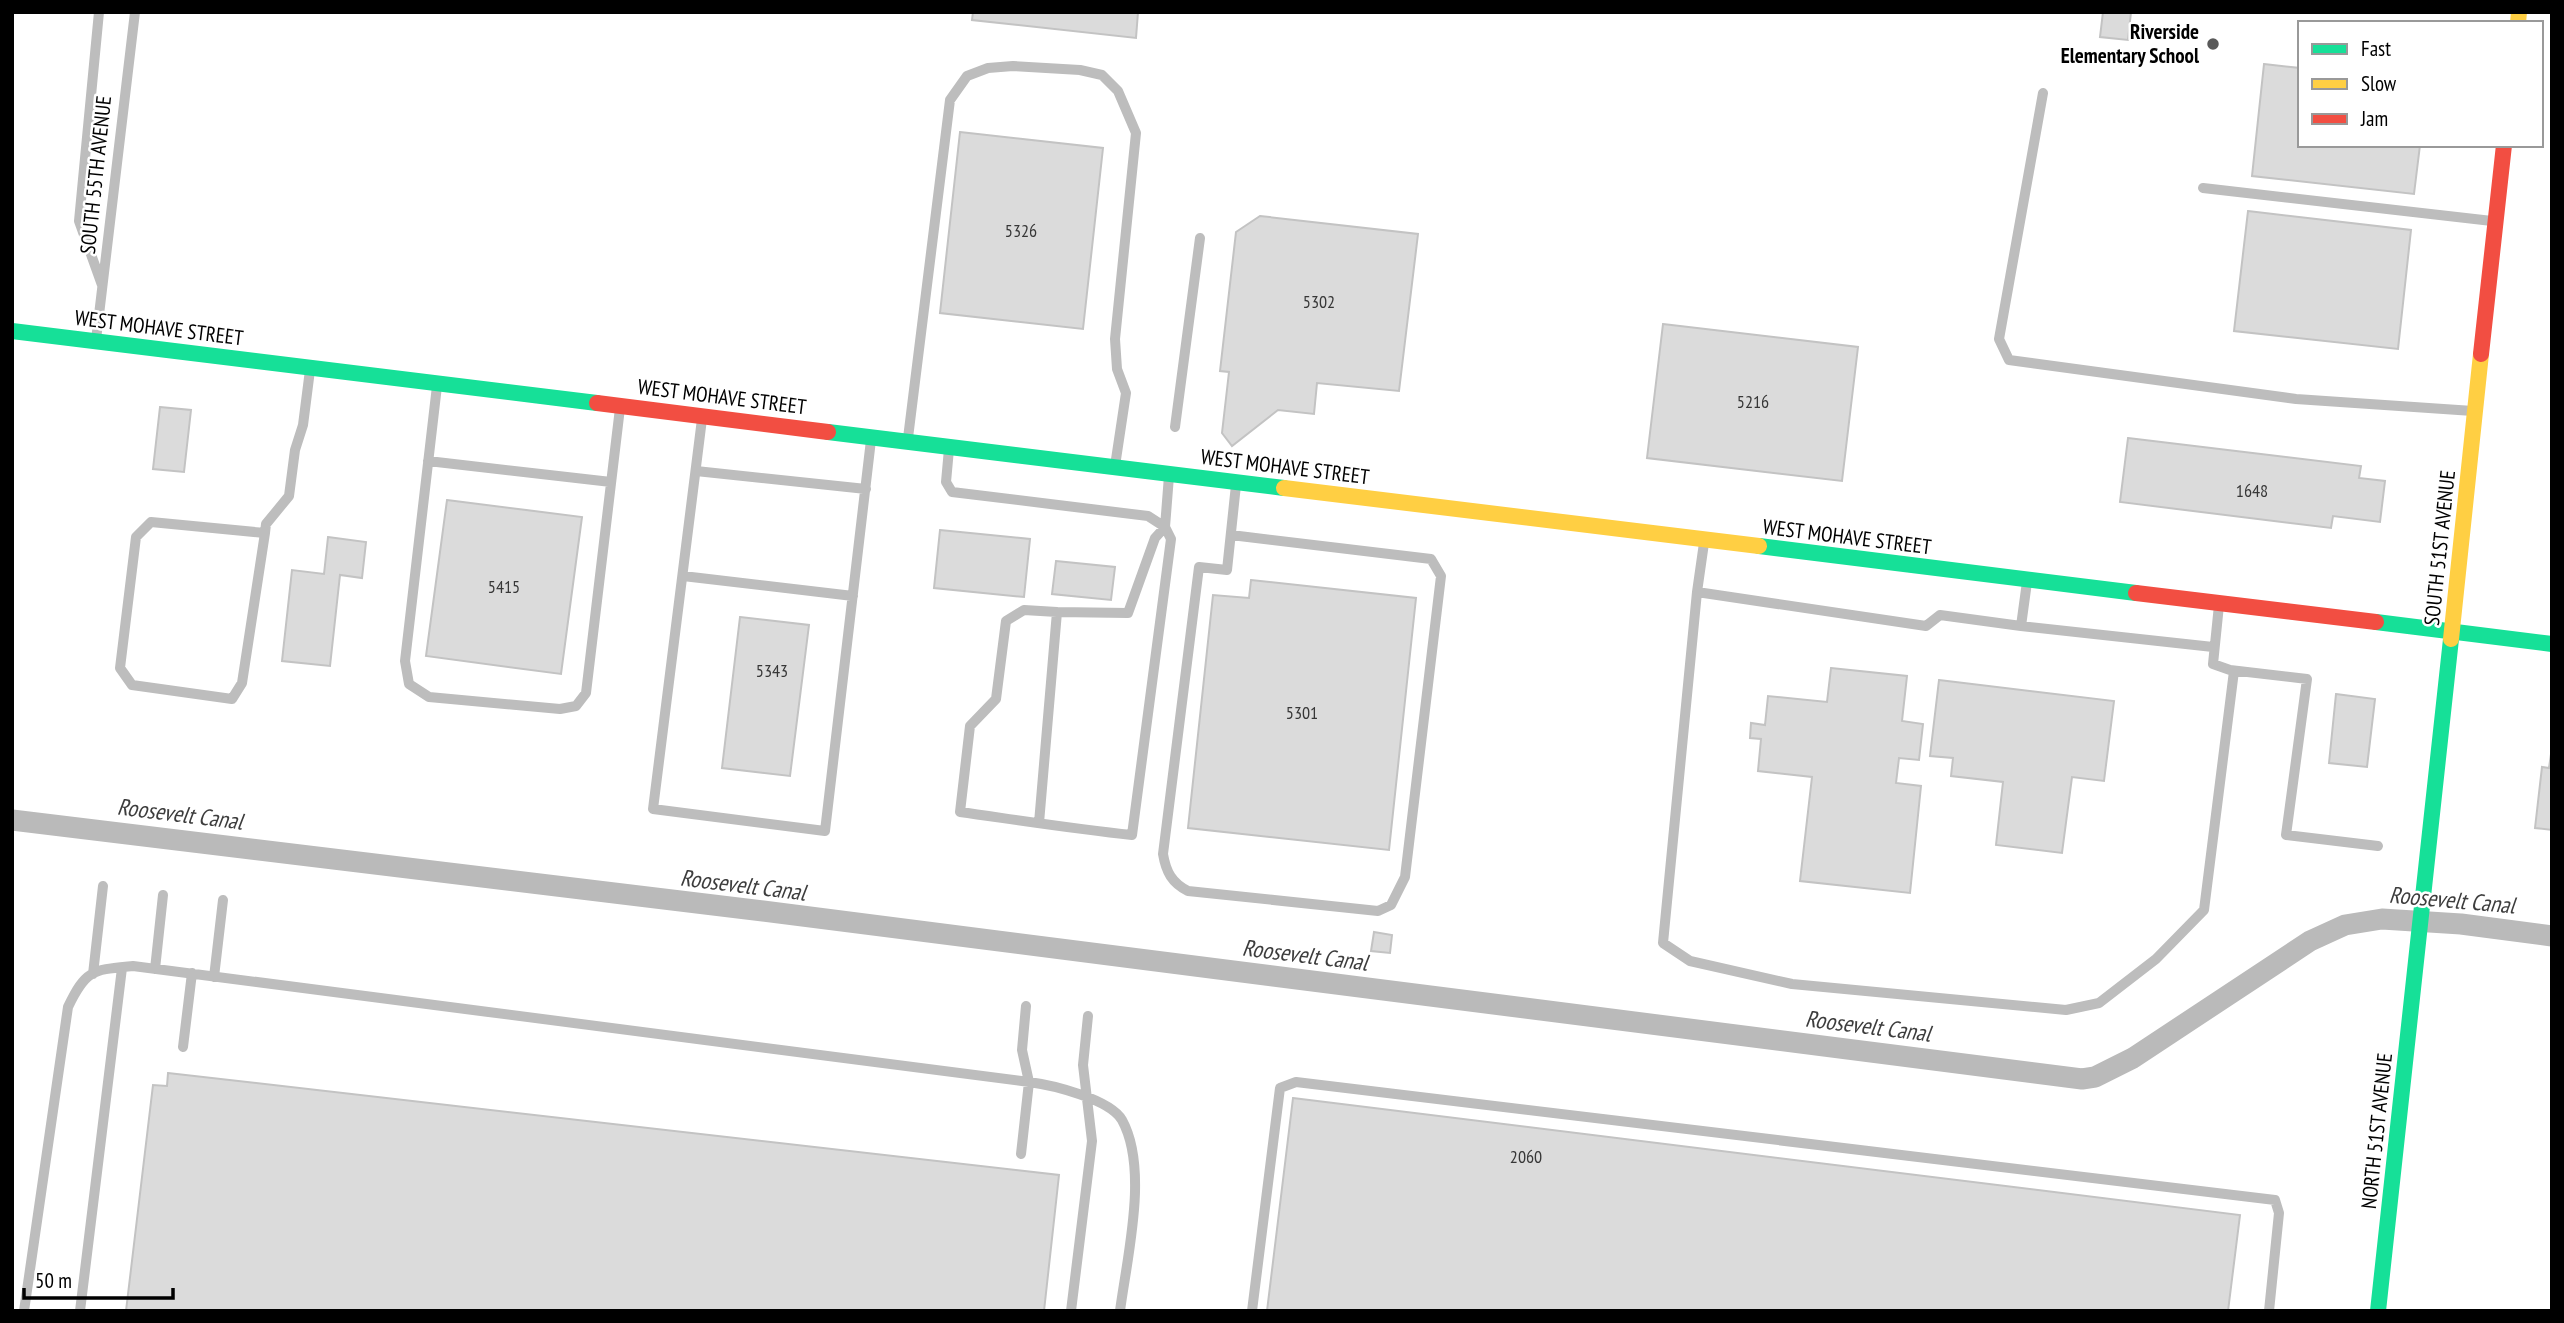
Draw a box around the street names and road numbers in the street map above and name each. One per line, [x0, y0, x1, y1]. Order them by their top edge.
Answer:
street label: SOUTH 55TH AVENUE [74, 94, 117, 255]
street label: WEST MOHAVE STREET [73, 304, 245, 351]
street label: WEST MOHAVE STREET [636, 373, 808, 420]
street label: WEST MOHAVE STREET [1199, 443, 1371, 490]
street label: SOUTH 51ST AVENUE [2418, 469, 2461, 627]
street label: WEST MOHAVE STREET [1761, 513, 1933, 560]
street label: NORTH 51ST AVENUE [2355, 1052, 2398, 1210]

